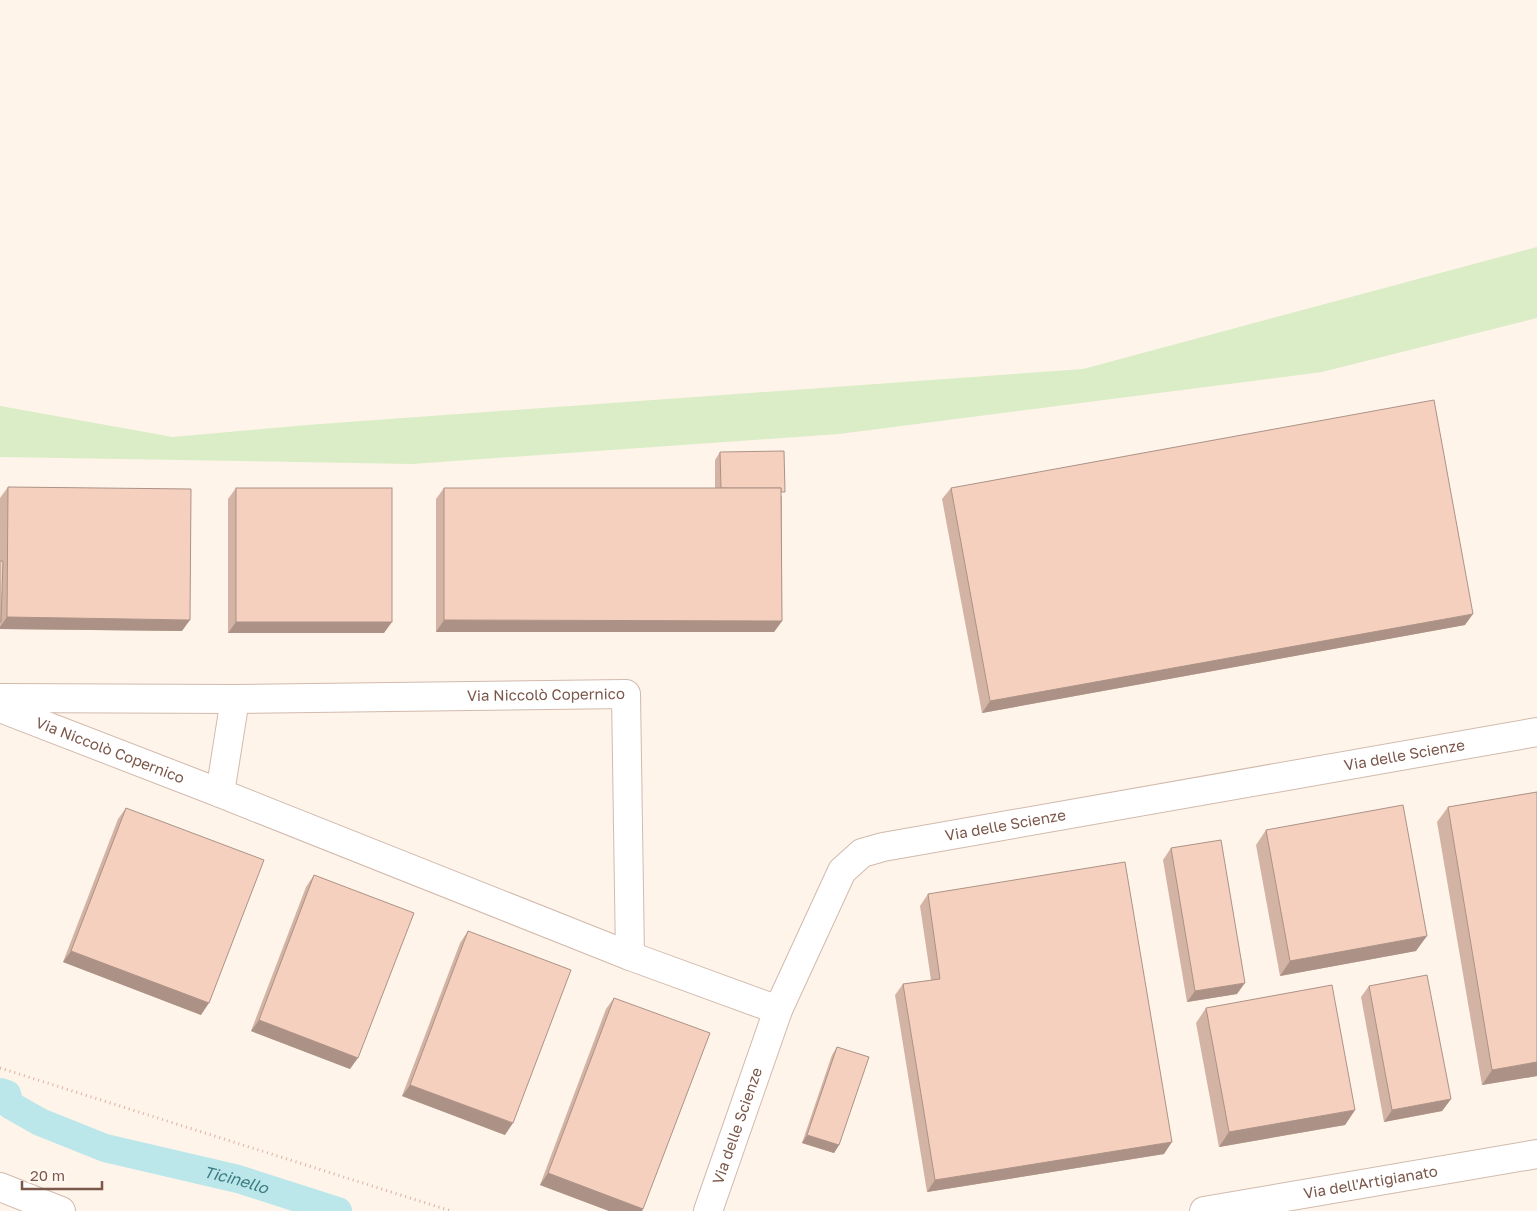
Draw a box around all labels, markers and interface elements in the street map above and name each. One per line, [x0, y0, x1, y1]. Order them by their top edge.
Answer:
street label: Via Niccolò Copernico [467, 684, 625, 704]
street label: Via Niccolò Copernico [33, 713, 187, 786]
street label: Via delle Scienze [1342, 735, 1466, 774]
street label: Via delle Scienze [944, 805, 1067, 844]
street label: Via delle Scienze [708, 1065, 765, 1186]
scale bar [22, 1158, 102, 1190]
water label: Ticinello [202, 1161, 272, 1198]
street label: Via dell'Artigianato [1302, 1161, 1439, 1202]
text: 20 m [30, 1166, 65, 1184]

